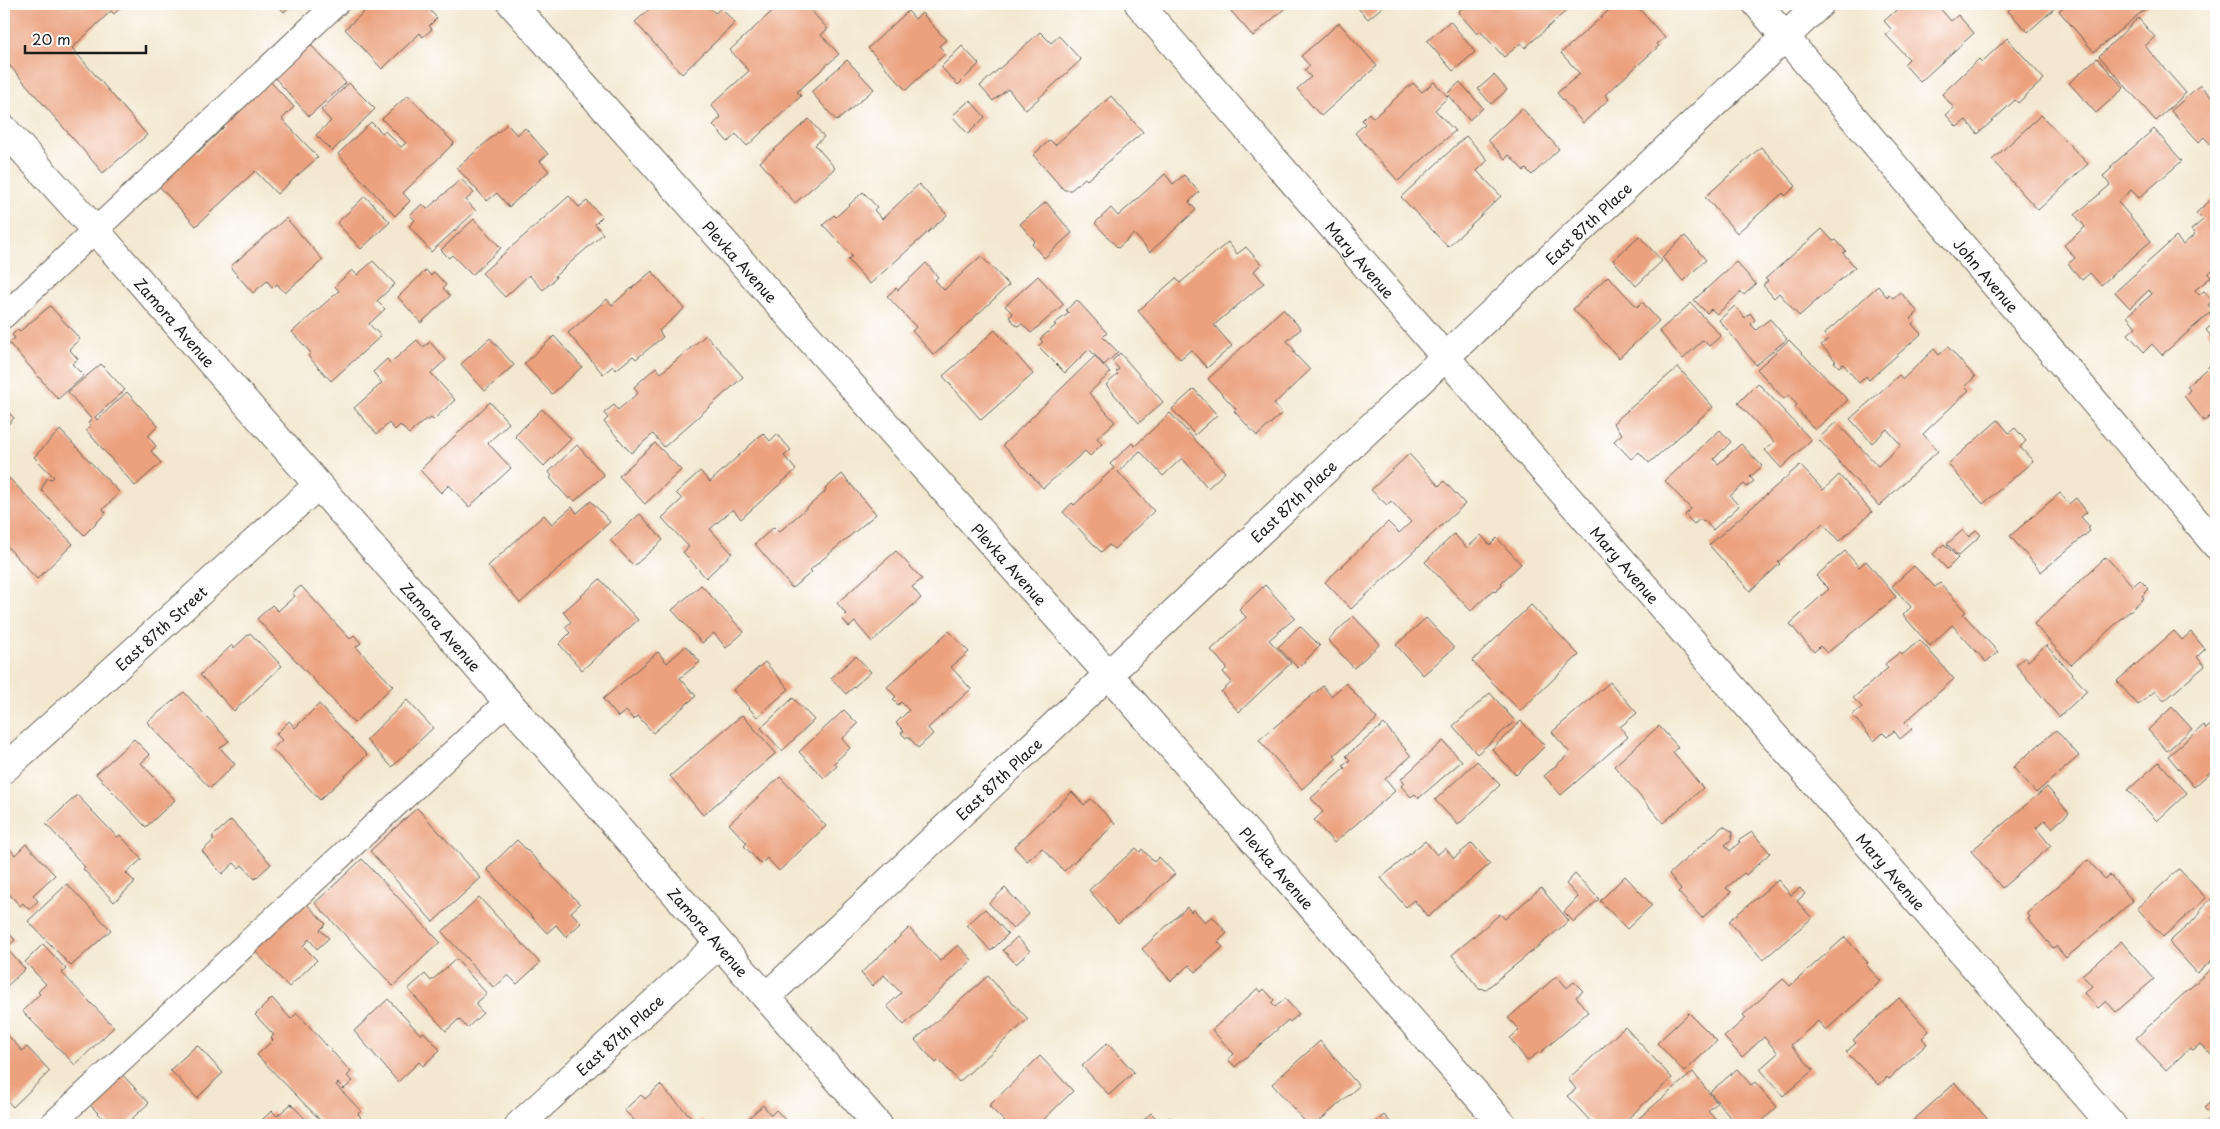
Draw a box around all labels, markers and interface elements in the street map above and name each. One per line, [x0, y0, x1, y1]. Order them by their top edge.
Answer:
scale bar [25, 22, 146, 54]
text: 20 m [32, 27, 71, 50]
street label: East 87th Place [1539, 176, 1636, 269]
street label: Plevka Avenue [698, 215, 783, 307]
street label: Mary Avenue [1320, 216, 1401, 303]
street label: John Avenue [1948, 233, 2025, 317]
street label: Zamora Avenue [130, 272, 221, 372]
street label: East 87th Place [1245, 454, 1341, 547]
street label: Plevka Avenue [967, 517, 1053, 610]
street label: Mary Avenue [1585, 521, 1665, 608]
street label: Zamora Avenue [396, 576, 487, 676]
street label: East 87th Street [109, 580, 212, 675]
street label: East 87th Place [950, 732, 1047, 825]
street label: Plevka Avenue [1235, 821, 1320, 914]
street label: Mary Avenue [1851, 827, 1932, 915]
street label: Zamora Avenue [663, 882, 754, 981]
street label: East 87th Place [570, 988, 668, 1080]

